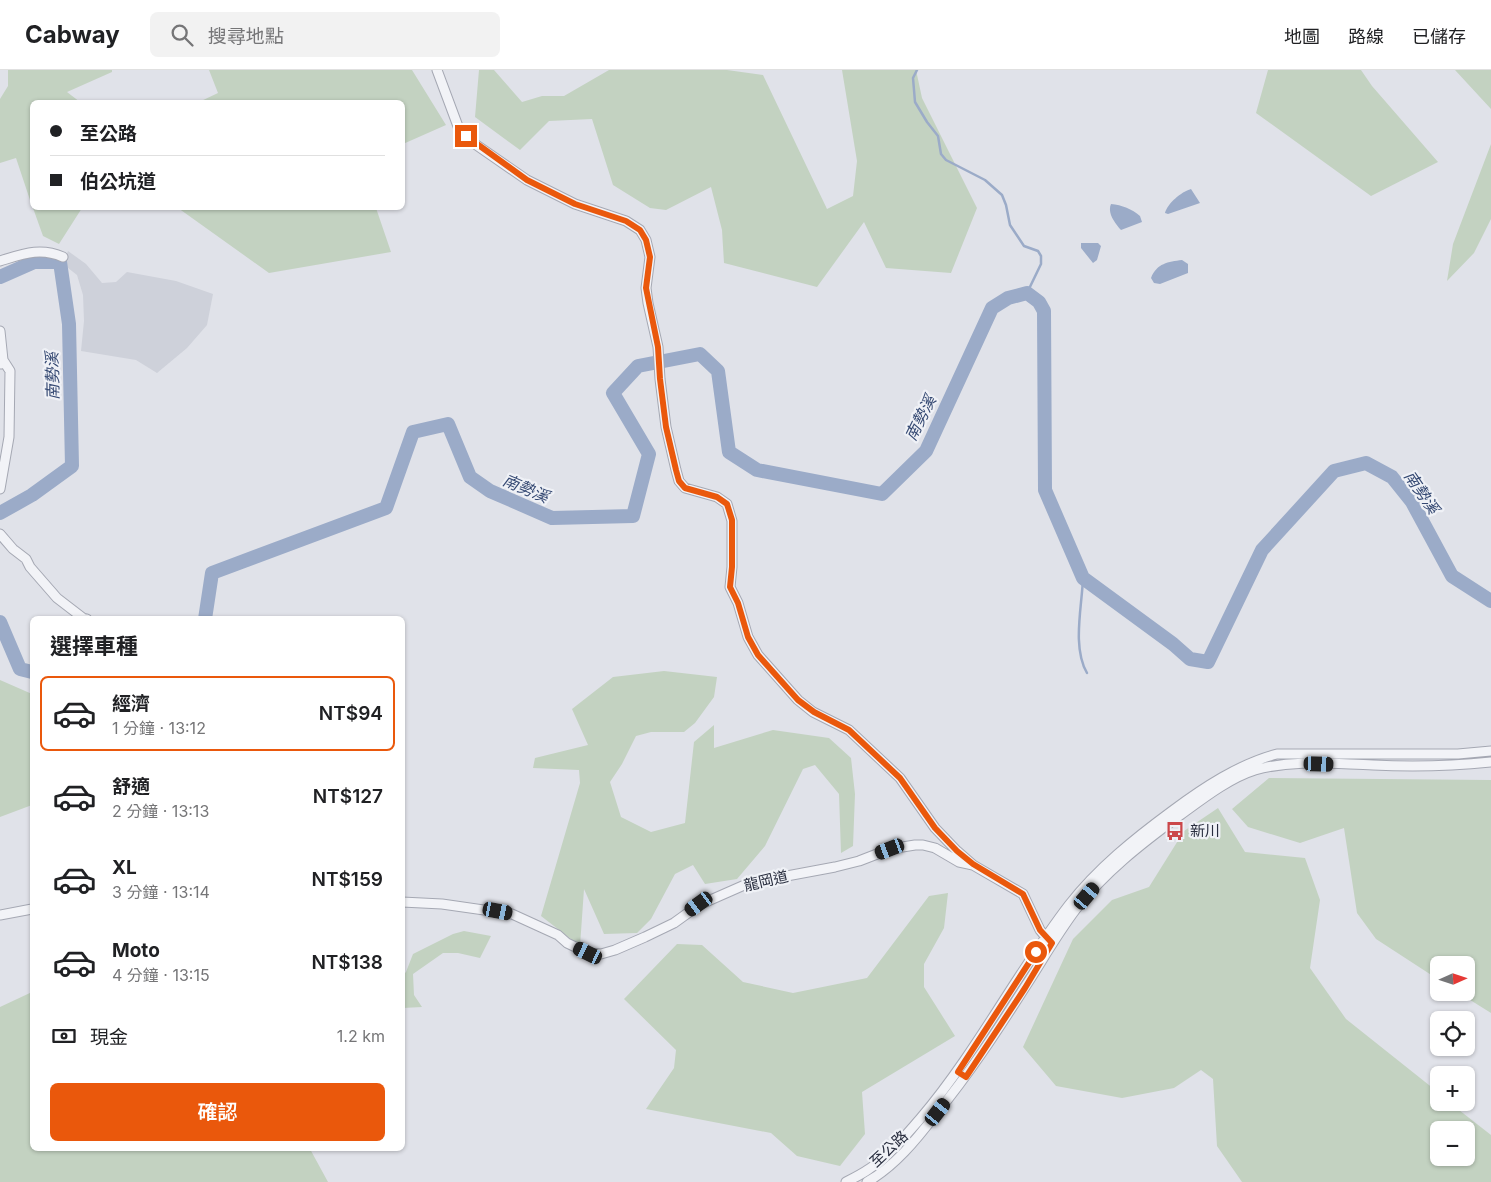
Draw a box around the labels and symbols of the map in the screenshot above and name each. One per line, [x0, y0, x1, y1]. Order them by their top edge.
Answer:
route end [455, 125, 477, 147]
water label: 南勢溪 [42, 350, 62, 400]
water label: 南勢溪 [900, 390, 941, 444]
water label: 南勢溪 [1400, 467, 1445, 519]
water label: 南勢溪 [500, 469, 554, 507]
car [1303, 756, 1334, 772]
bus stop icon: 新川 [1164, 820, 1186, 842]
place label: 新川 [1190, 821, 1220, 840]
car [873, 837, 906, 861]
street label: 龍岡道 [742, 866, 790, 895]
car [1071, 880, 1102, 912]
car [682, 889, 715, 919]
car [481, 901, 514, 921]
car [571, 940, 604, 966]
route start [1025, 941, 1047, 963]
north arrow [1430, 956, 1475, 1001]
car [922, 1096, 953, 1128]
street label: 至公路 [866, 1126, 912, 1171]

